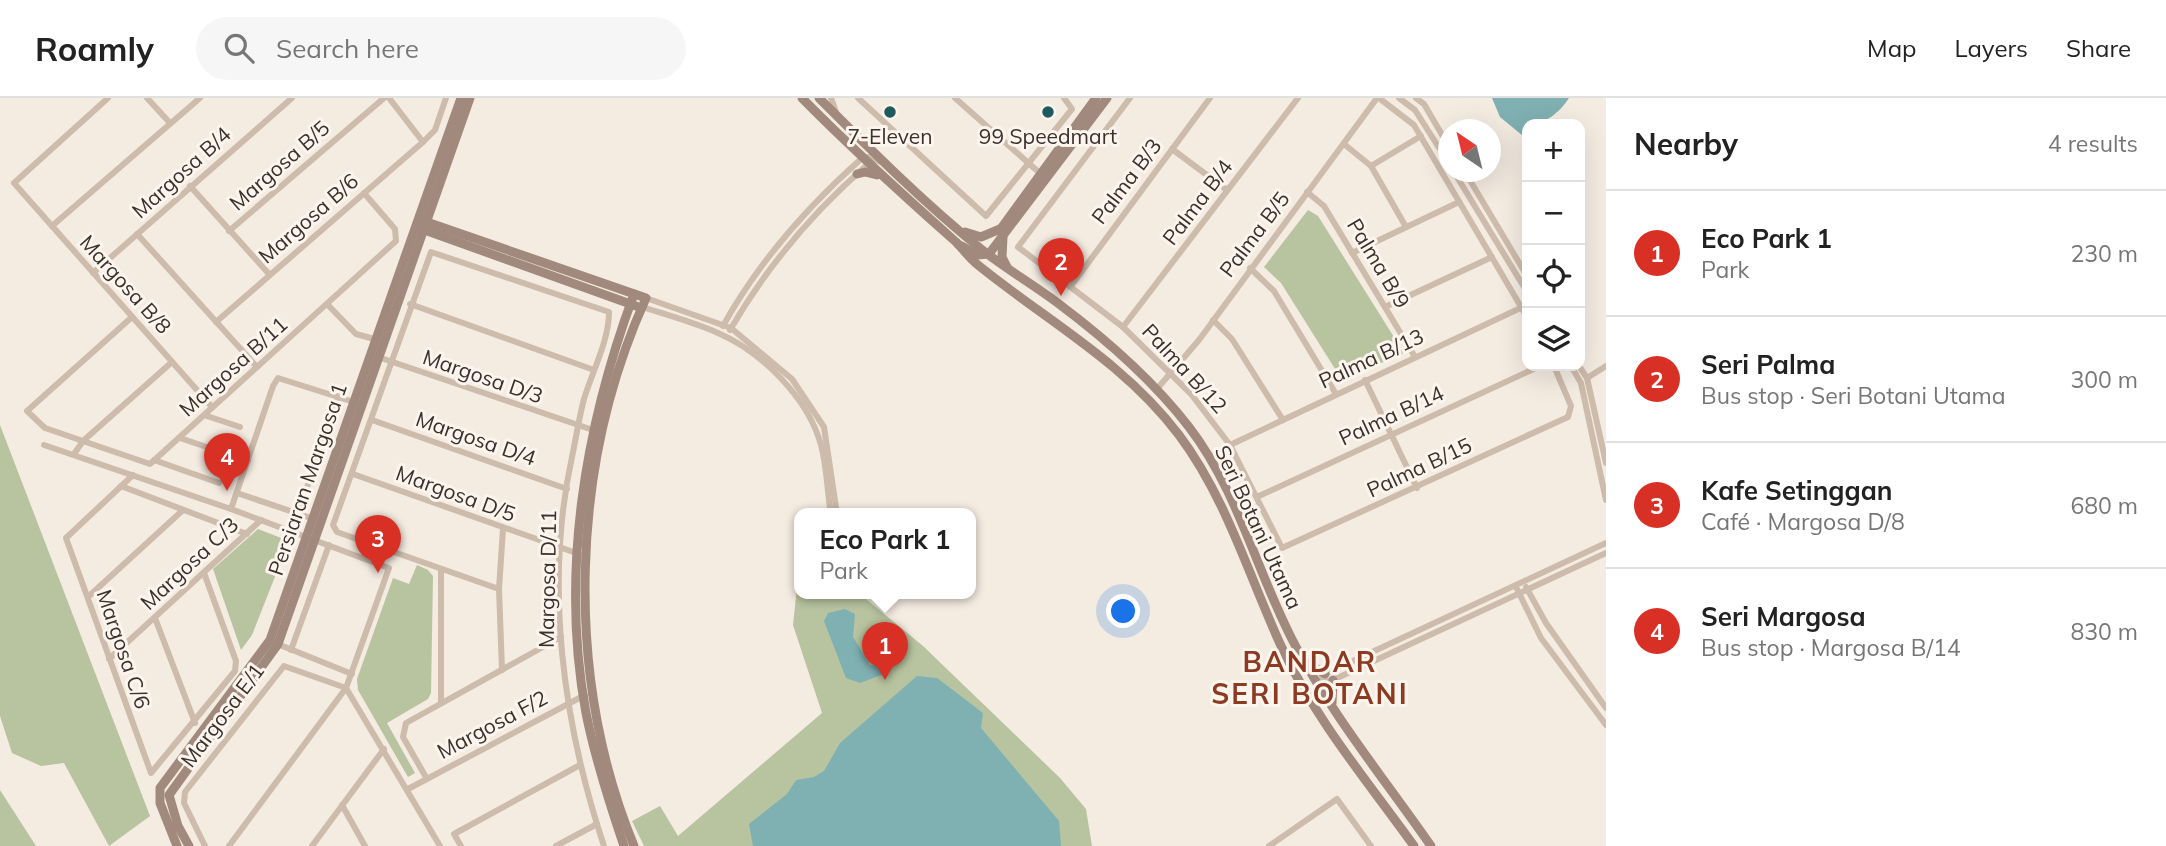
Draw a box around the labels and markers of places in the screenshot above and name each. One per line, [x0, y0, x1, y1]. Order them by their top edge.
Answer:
marker: 7-Eleven [882, 104, 898, 120]
marker: 99 Speedmart [1040, 104, 1056, 120]
place label: 7-Eleven [848, 123, 932, 149]
place label: 99 Speedmart [979, 123, 1117, 149]
pin: 2 [1038, 238, 1084, 296]
pin: 4 [204, 433, 250, 491]
pin: 3 [355, 515, 401, 573]
pin: 1 [862, 622, 908, 680]

